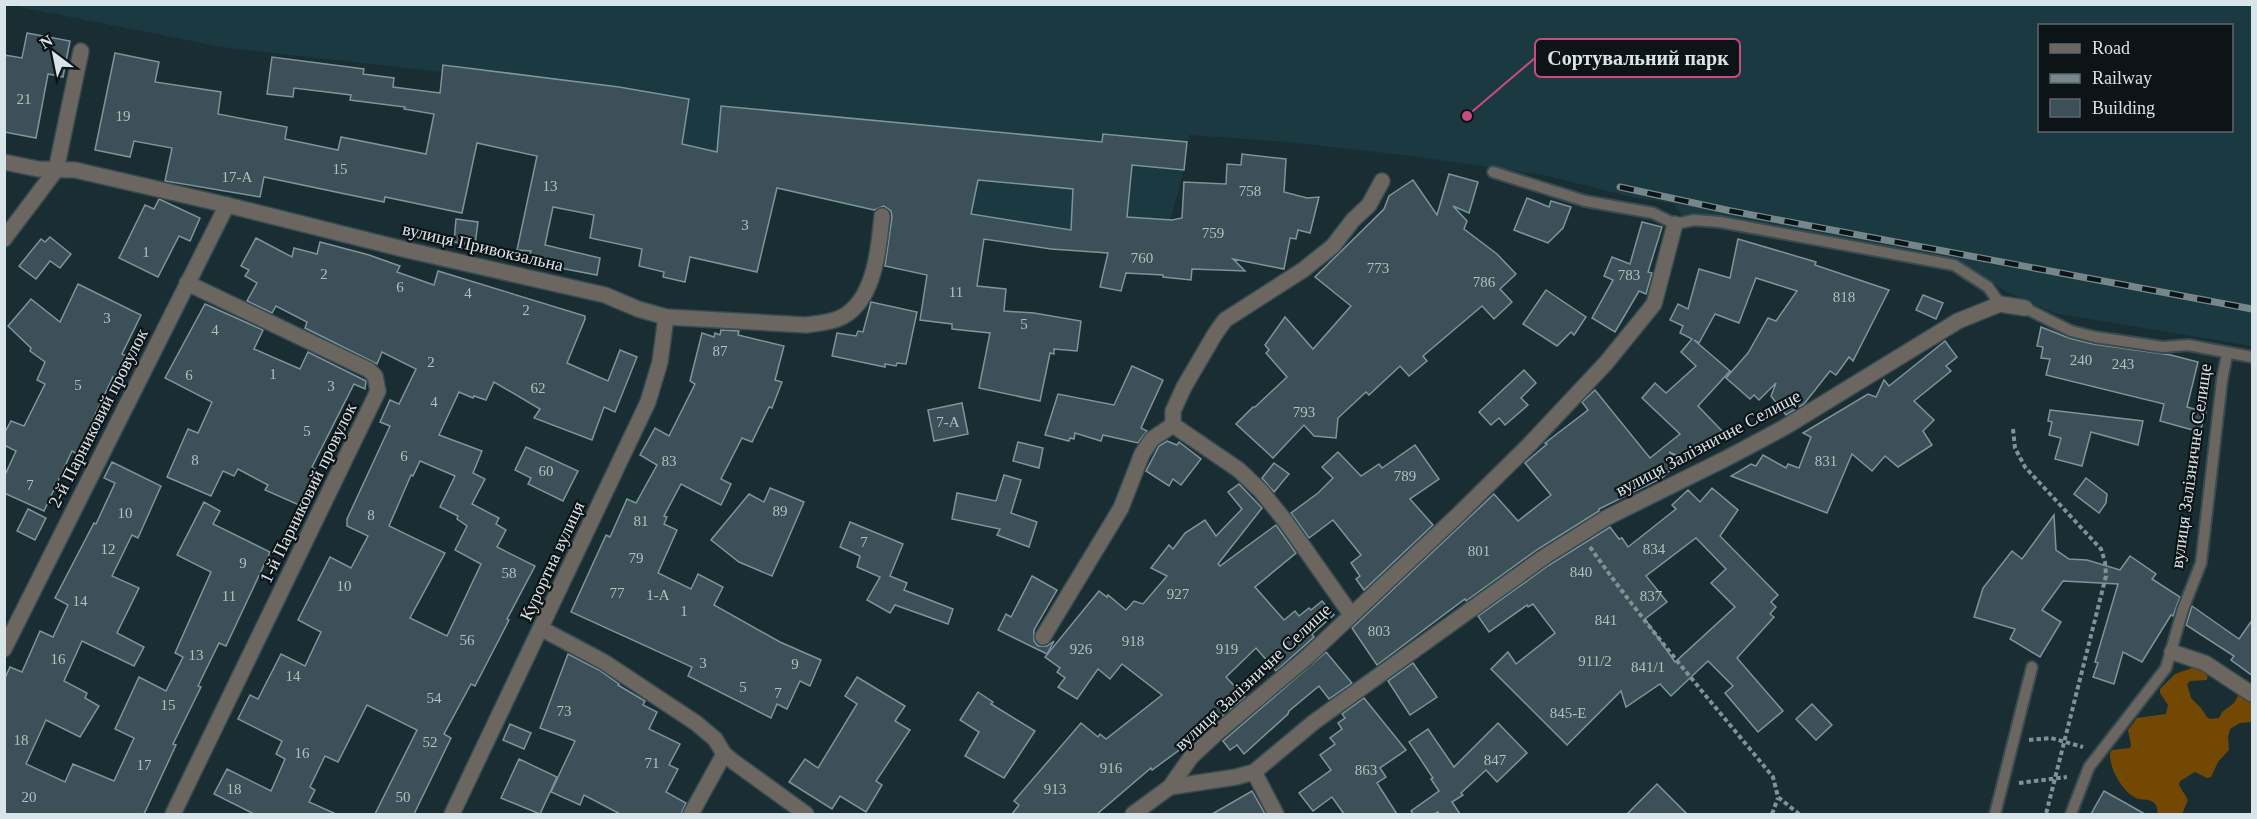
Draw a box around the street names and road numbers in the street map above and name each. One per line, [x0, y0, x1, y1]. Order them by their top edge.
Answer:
street label: вулиця Привокзальна [401, 219, 565, 275]
street label: 2-й Парниковий провулок [44, 325, 152, 511]
street label: вулиця Залізничне Селище [2167, 362, 2215, 570]
street label: вулиця Залізничне Селище [1612, 386, 1804, 500]
street label: 1-й Парниковий провулок [256, 399, 360, 586]
street label: Курортна вулиця [516, 498, 588, 624]
street label: вулиця Залізничне Селище [1171, 599, 1335, 755]

